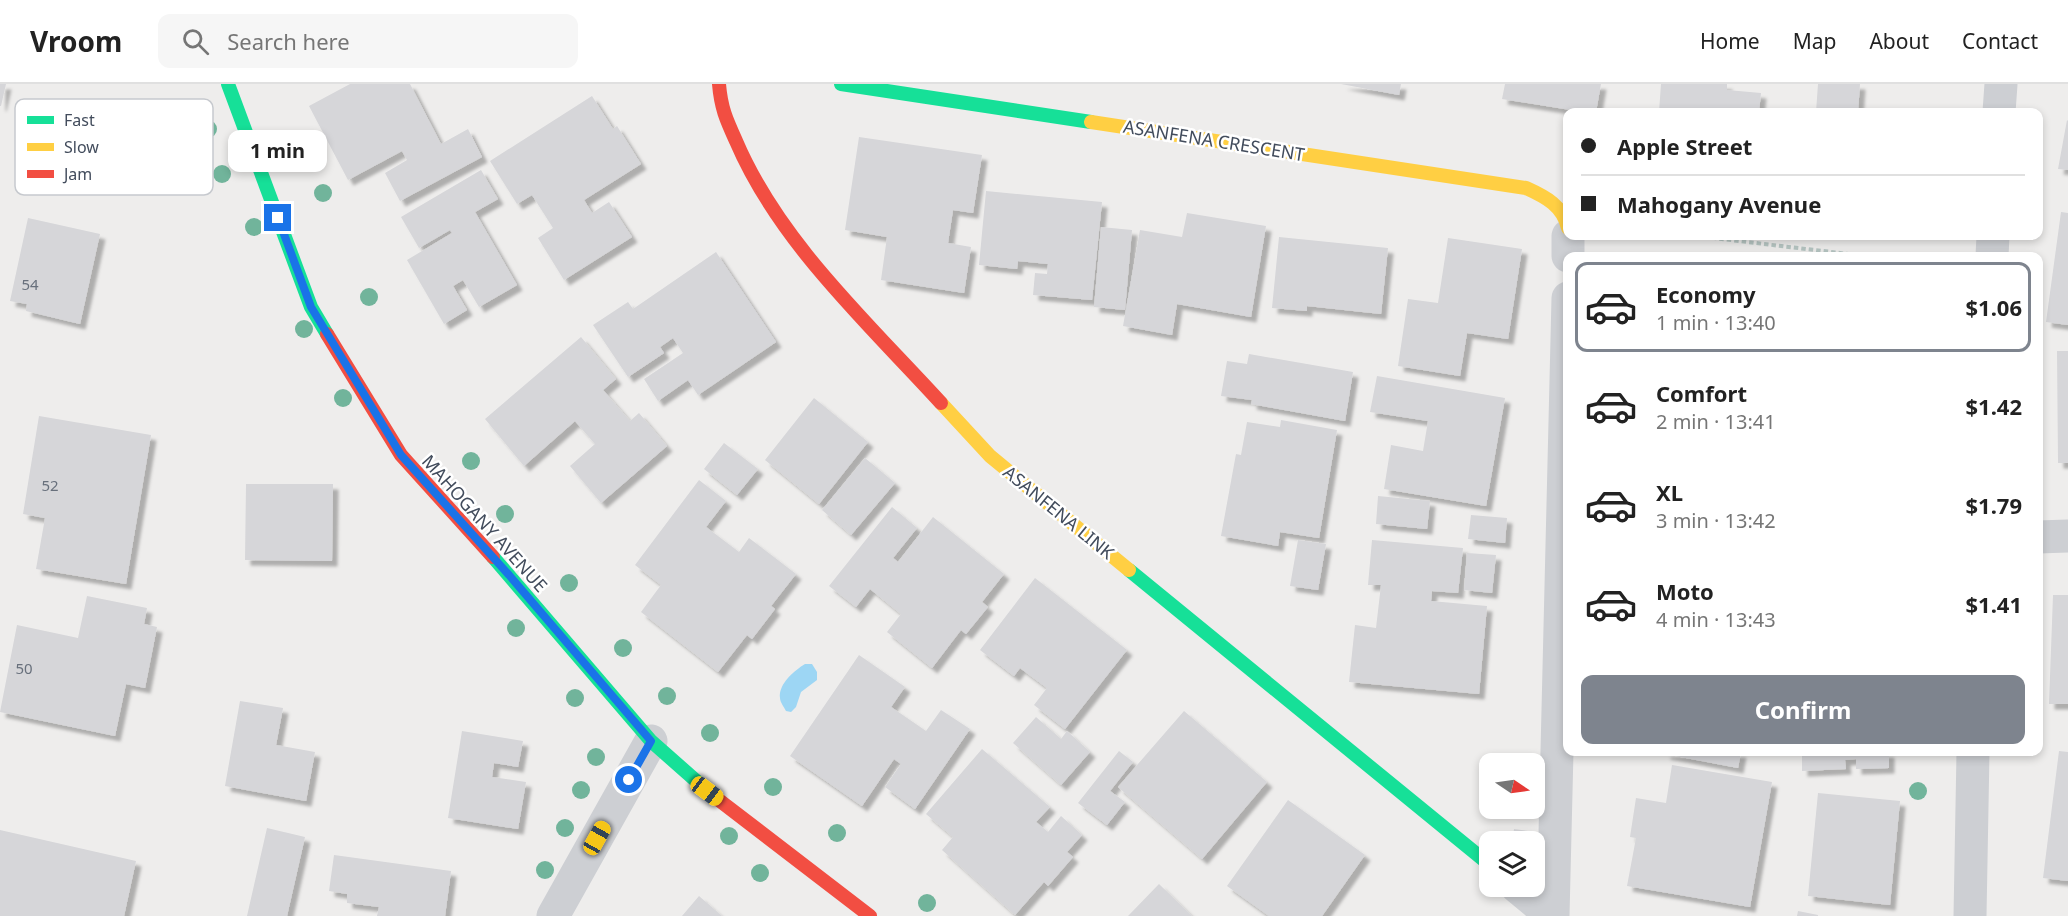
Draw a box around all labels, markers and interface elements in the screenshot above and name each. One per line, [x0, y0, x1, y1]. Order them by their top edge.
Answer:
search box [158, 14, 578, 68]
text: Vroom [30, 22, 122, 60]
icon: search [179, 25, 212, 58]
text: Search here [227, 26, 350, 56]
text: Home [1700, 27, 1760, 55]
text: Map [1793, 27, 1836, 55]
text: About [1869, 27, 1929, 55]
text: Contact [1962, 27, 2038, 55]
legend [15, 99, 213, 195]
text: Fast [64, 109, 95, 131]
street label: ASANFENA CRESCENT [1122, 114, 1306, 166]
callout: 1 min [228, 131, 328, 173]
text: Apple Street [1617, 131, 1752, 161]
text: Slow [64, 136, 99, 158]
text: 1 min [250, 137, 305, 164]
text: Jam [62, 163, 92, 185]
text: Mahogany Avenue [1617, 189, 1821, 219]
route end [264, 204, 291, 231]
house number: 54 [21, 274, 39, 294]
text: Economy [1656, 279, 1755, 309]
icon: car [1584, 280, 1638, 334]
text: $1.06 [1965, 292, 2022, 322]
text: 1 min · 13:40 [1656, 309, 1776, 336]
text: Comfort [1656, 378, 1747, 408]
icon: car [1584, 379, 1638, 433]
text: $1.42 [1965, 391, 2022, 421]
text: 2 min · 13:41 [1656, 408, 1776, 435]
street label: MAHOGANY AVENUE [417, 449, 553, 597]
street label: ASANFENA LINK [999, 460, 1120, 565]
house number: 52 [41, 475, 59, 495]
text: XL [1656, 477, 1683, 507]
icon: car [1584, 478, 1638, 532]
text: $1.79 [1965, 490, 2022, 520]
text: 3 min · 13:42 [1656, 507, 1776, 534]
text: Moto [1656, 576, 1714, 606]
icon: car [1584, 577, 1638, 631]
text: $1.41 [1965, 589, 2022, 619]
text: 4 min · 13:43 [1656, 606, 1776, 633]
house number: 50 [15, 658, 33, 678]
button: Confirm [1581, 675, 2025, 744]
north arrow [1479, 753, 1545, 819]
map controls [1479, 753, 1545, 897]
route start [615, 766, 642, 793]
car [687, 773, 727, 809]
car [580, 818, 614, 858]
button: layers [1479, 831, 1545, 897]

